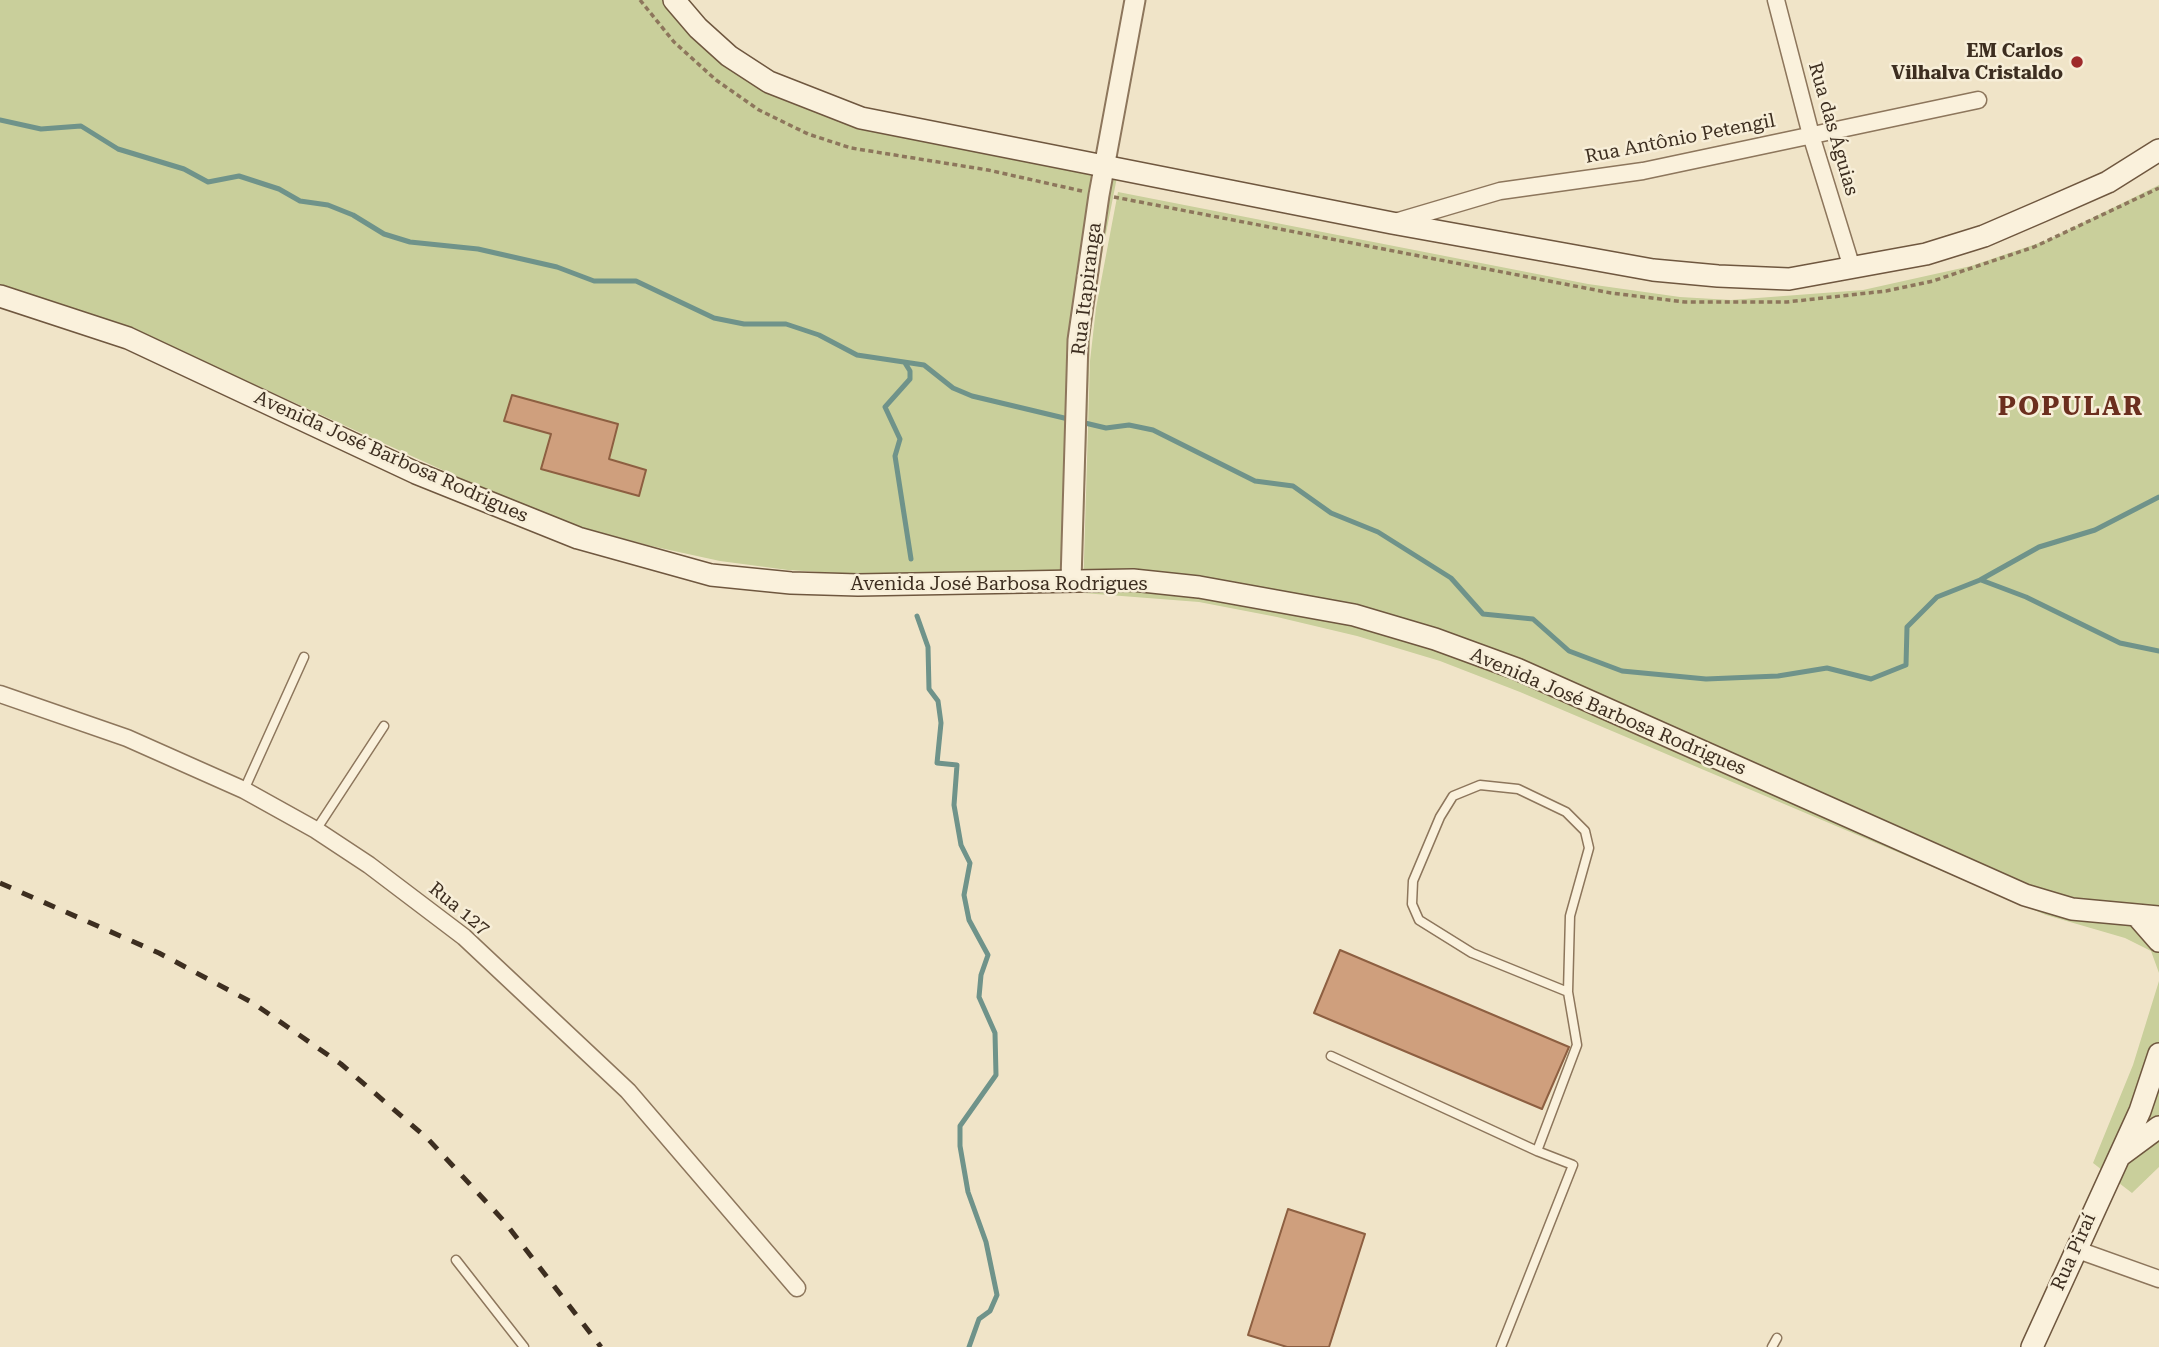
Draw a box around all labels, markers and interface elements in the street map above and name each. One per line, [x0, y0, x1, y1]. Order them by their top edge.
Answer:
place label: EM Carlos Vilhalva Cristaldo [1891, 40, 2063, 84]
marker: EM Carlos Vilhalva Cristaldo [2069, 54, 2085, 70]
street label: Rua das Águias [1803, 60, 1863, 198]
street label: Rua Antônio Petengil [1583, 109, 1777, 169]
street label: Rua Itapiranga [1068, 221, 1106, 357]
street label: Avenida José Barbosa Rodrigues [251, 386, 531, 528]
district label: POPULAR [1999, 391, 2143, 423]
street label: Avenida José Barbosa Rodrigues [850, 573, 1148, 595]
street label: Avenida José Barbosa Rodrigues [1467, 643, 1749, 781]
street label: Rua 127 [424, 878, 494, 940]
street label: Rua Piraí [2047, 1210, 2101, 1294]

